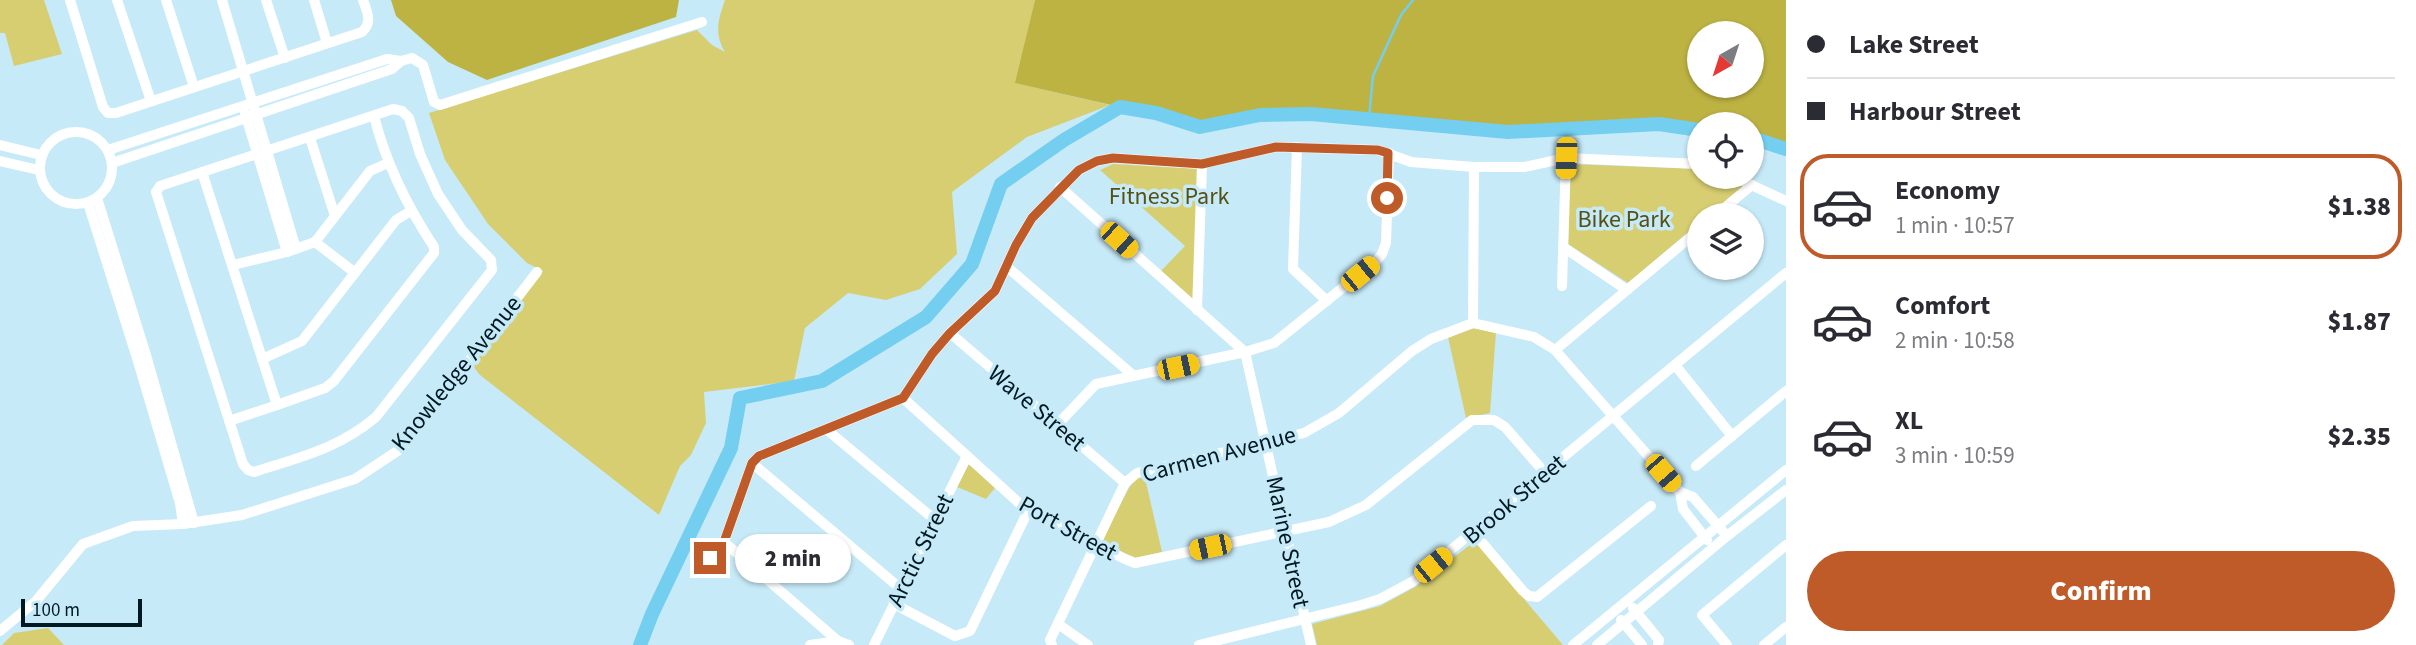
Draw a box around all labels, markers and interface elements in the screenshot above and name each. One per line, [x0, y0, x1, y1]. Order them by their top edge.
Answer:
north arrow [1687, 21, 1764, 98]
map controls [1687, 21, 1764, 280]
text: Lake Street [1849, 26, 1979, 63]
text: Harbour Street [1849, 93, 2021, 130]
button: locate [1687, 112, 1764, 189]
car [1555, 137, 1578, 179]
text: Economy [1895, 172, 2000, 209]
icon: car [1811, 175, 1874, 238]
park label: Fitness Park [1109, 179, 1229, 214]
route start [1371, 182, 1403, 214]
text: $1.38 [2327, 188, 2391, 225]
park label: Bike Park [1577, 202, 1671, 237]
button: layers [1687, 203, 1764, 280]
text: 1 min · 10:57 [1895, 209, 2015, 242]
car [1097, 218, 1142, 262]
car [1338, 253, 1383, 295]
text: Comfort [1895, 287, 1990, 324]
street label: Knowledge Avenue [383, 288, 530, 459]
icon: car [1811, 290, 1874, 353]
text: $1.87 [2327, 303, 2391, 340]
text: 2 min · 10:58 [1895, 324, 2015, 357]
car [1156, 352, 1201, 382]
street label: Wave Street [980, 357, 1093, 460]
text: XL [1895, 402, 1923, 439]
icon: car [1811, 405, 1874, 468]
street label: Carmen Avenue [1138, 417, 1300, 492]
text: $2.35 [2327, 418, 2391, 455]
text: 3 min · 10:59 [1895, 439, 2015, 472]
street label: Brook Street [1455, 446, 1573, 553]
car [1642, 450, 1685, 496]
street label: Marine Street [1256, 473, 1319, 611]
street label: Port Street [1012, 487, 1123, 570]
street label: Arctic Street [878, 488, 963, 613]
car [1188, 532, 1233, 562]
callout: 2 min [734, 534, 850, 582]
route end [694, 542, 726, 574]
text: 2 min [765, 542, 821, 575]
car [1411, 544, 1456, 586]
button: Confirm [1807, 551, 2395, 631]
scale bar [21, 596, 142, 628]
text: 100 m [32, 597, 80, 624]

